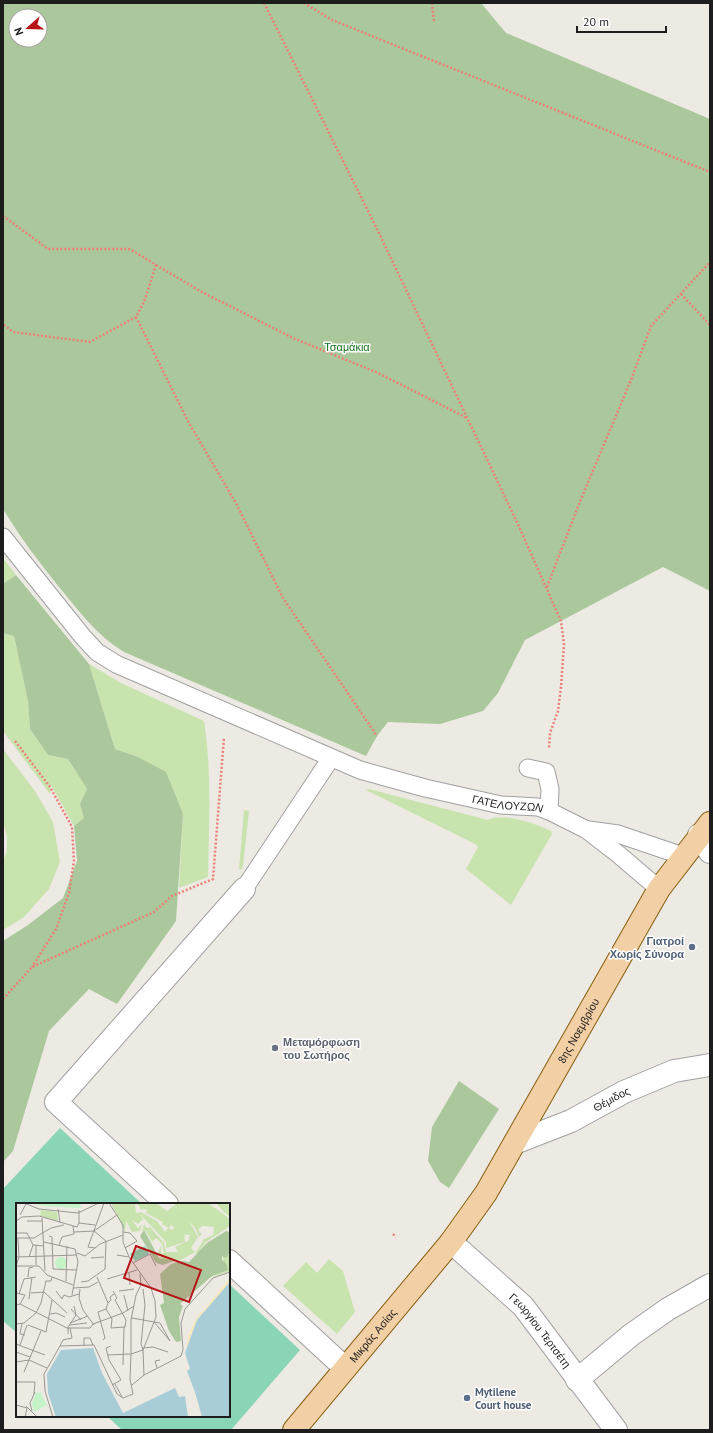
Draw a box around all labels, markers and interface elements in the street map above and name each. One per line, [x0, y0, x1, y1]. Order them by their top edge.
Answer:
north arrow [8, 8, 48, 48]
scale bar [577, 8, 666, 34]
text: 20 m [583, 14, 609, 29]
text: N [11, 26, 26, 37]
park label: Τσαμάκια [324, 340, 370, 354]
street label: ΓΑΤΕΛΟΥΖΩΝ [471, 792, 546, 815]
place label: Γιατροί Χωρίς Σύνορα [610, 934, 684, 961]
marker: Γιατροί Χωρίς Σύνορα [687, 942, 697, 952]
street label: 8ης Νοεμβρίου [554, 996, 602, 1066]
place label: Μεταμόρφωση του Σωτήρος [283, 1035, 360, 1062]
marker: Μεταμόρφωση του Σωτήρος [270, 1043, 280, 1053]
street label: Θέμιδος [591, 1083, 632, 1115]
inset map [16, 1203, 230, 1417]
street label: Γεωργίου Τερτσέτη [506, 1290, 574, 1371]
street label: Μικράς Ασίας [346, 1306, 399, 1366]
place label: Mytilene Court house [475, 1385, 532, 1412]
marker: Mytilene Court house [462, 1393, 472, 1403]

